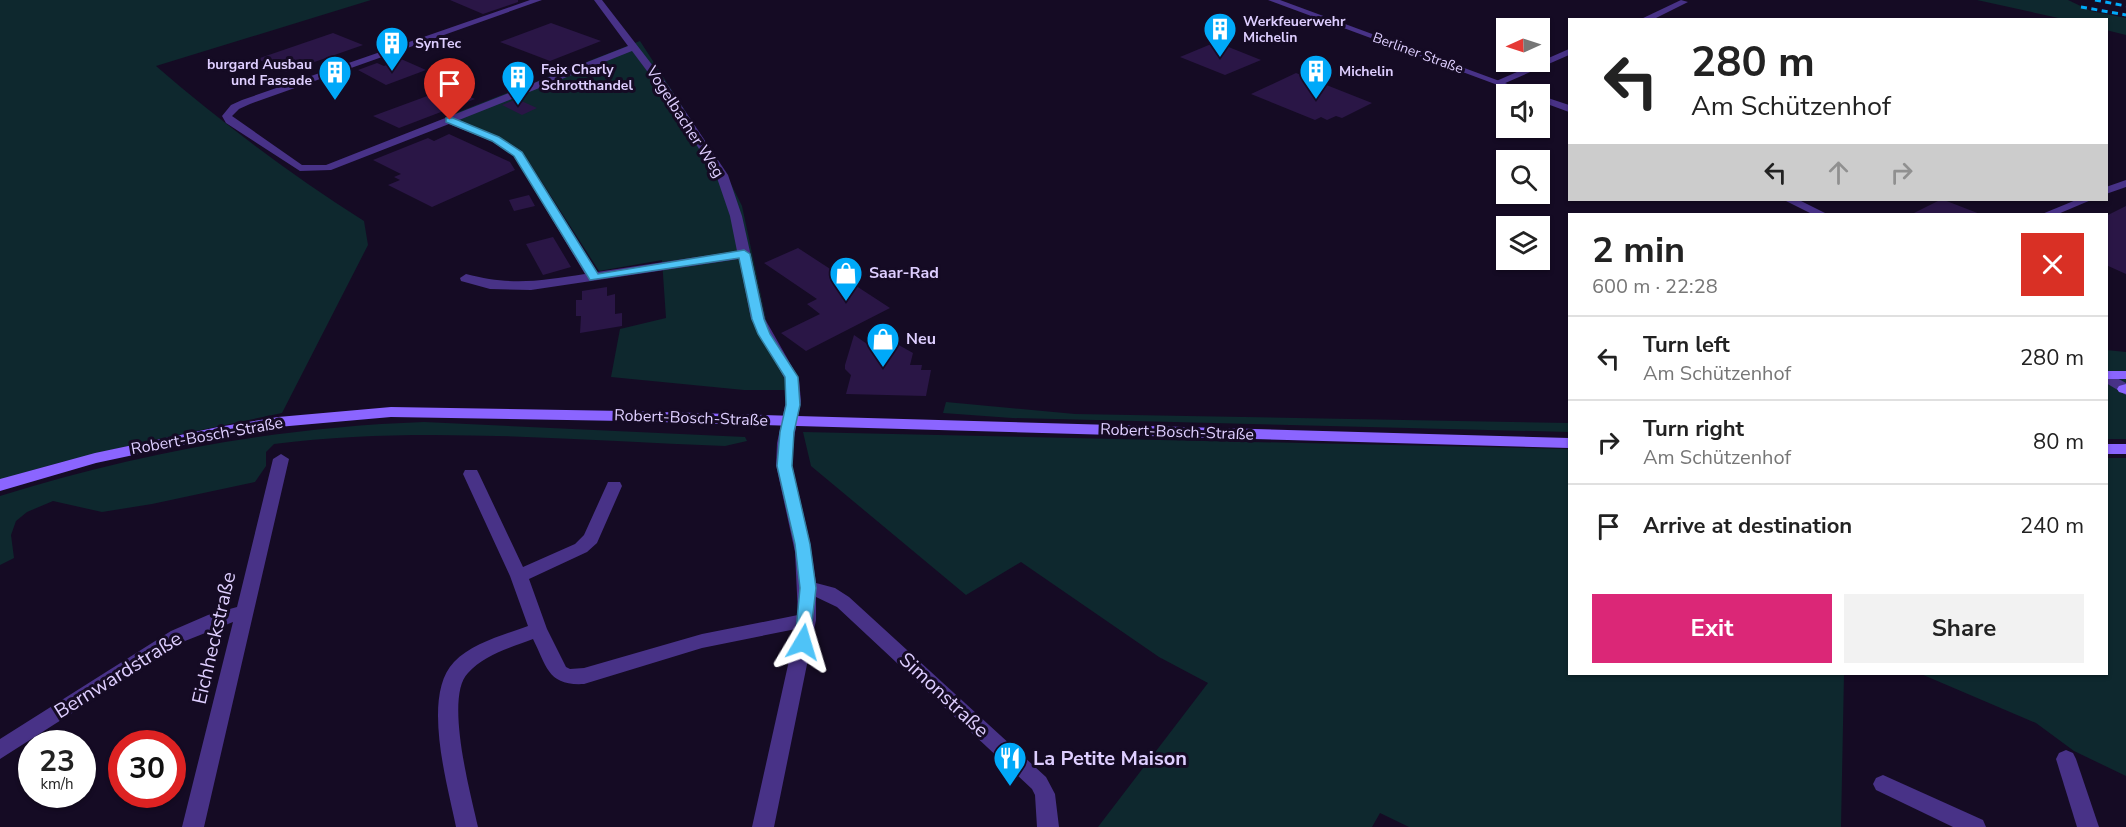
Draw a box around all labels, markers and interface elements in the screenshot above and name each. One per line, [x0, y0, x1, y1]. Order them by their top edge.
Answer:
building icon: Werkfeuerwehr Michelin [1202, 11, 1238, 58]
place label: Werkfeuerwehr Michelin [1243, 12, 1346, 47]
north arrow [1496, 18, 1550, 72]
map controls [1496, 18, 1550, 270]
building icon: SynTec [374, 25, 410, 72]
street label: Berliner Straße [1370, 28, 1466, 78]
place label: SynTec [415, 34, 461, 53]
text: 280 m [1691, 34, 1815, 91]
icon: left [1592, 42, 1670, 120]
building icon: Michelin [1298, 53, 1334, 100]
building icon: burgard Ausbau und Fassade [317, 54, 353, 101]
place label: burgard Ausbau und Fassade [207, 55, 312, 90]
pin [424, 58, 475, 120]
building icon: Feix Charly Schrotthandel [500, 59, 536, 106]
place label: Feix Charly Schrotthandel [541, 60, 633, 95]
street label: Vogelbacher Weg [640, 61, 729, 182]
place label: Michelin [1339, 62, 1393, 81]
icon: arrive [433, 67, 466, 100]
button: sound [1496, 84, 1550, 138]
text: Am Schützenhof [1691, 88, 1891, 125]
button: search [1496, 150, 1550, 204]
icon: left [1759, 156, 1792, 189]
icon: ahead [1822, 156, 1855, 189]
icon: right [1885, 156, 1918, 189]
button: layers [1496, 216, 1550, 270]
text: 2 min [1592, 226, 1685, 275]
button: close [2021, 233, 2084, 296]
shop icon: Saar-Rad [828, 255, 864, 302]
place label: Saar-Rad [869, 262, 939, 284]
text: 600 m · 22:28 [1592, 273, 1718, 300]
shop icon: Neu [865, 321, 901, 368]
place label: Neu [906, 328, 936, 350]
text: Turn left [1643, 330, 1730, 360]
icon: left [1592, 342, 1625, 375]
text: 280 m [2020, 343, 2084, 373]
text: Am Schützenhof [1643, 360, 1791, 387]
street label: Robert-Bosch-Straße [614, 404, 768, 432]
street label: Robert-Bosch-Straße [129, 412, 285, 460]
text: Turn right [1643, 414, 1744, 444]
street label: Robert-Bosch-Straße [1100, 418, 1254, 446]
icon: right [1592, 426, 1625, 459]
text: 80 m [2033, 427, 2084, 457]
text: Am Schützenhof [1643, 444, 1791, 471]
icon: arrive [1592, 510, 1625, 543]
text: Arrive at destination [1643, 511, 1852, 541]
text: 240 m [2020, 511, 2084, 541]
street label: Eichheckstraße [186, 569, 242, 707]
button: Exit [1592, 594, 1832, 663]
button: Share [1844, 594, 2084, 663]
position arrow [771, 610, 835, 674]
street label: Bernwardstraße [49, 625, 187, 725]
street label: Simonstraße [893, 646, 995, 744]
speed limit sign: 30 [108, 730, 186, 808]
restaurant icon: La Petite Maison [992, 740, 1028, 787]
text: 23 [39, 741, 75, 782]
place label: La Petite Maison [1033, 745, 1187, 772]
text: km/h [40, 774, 74, 794]

